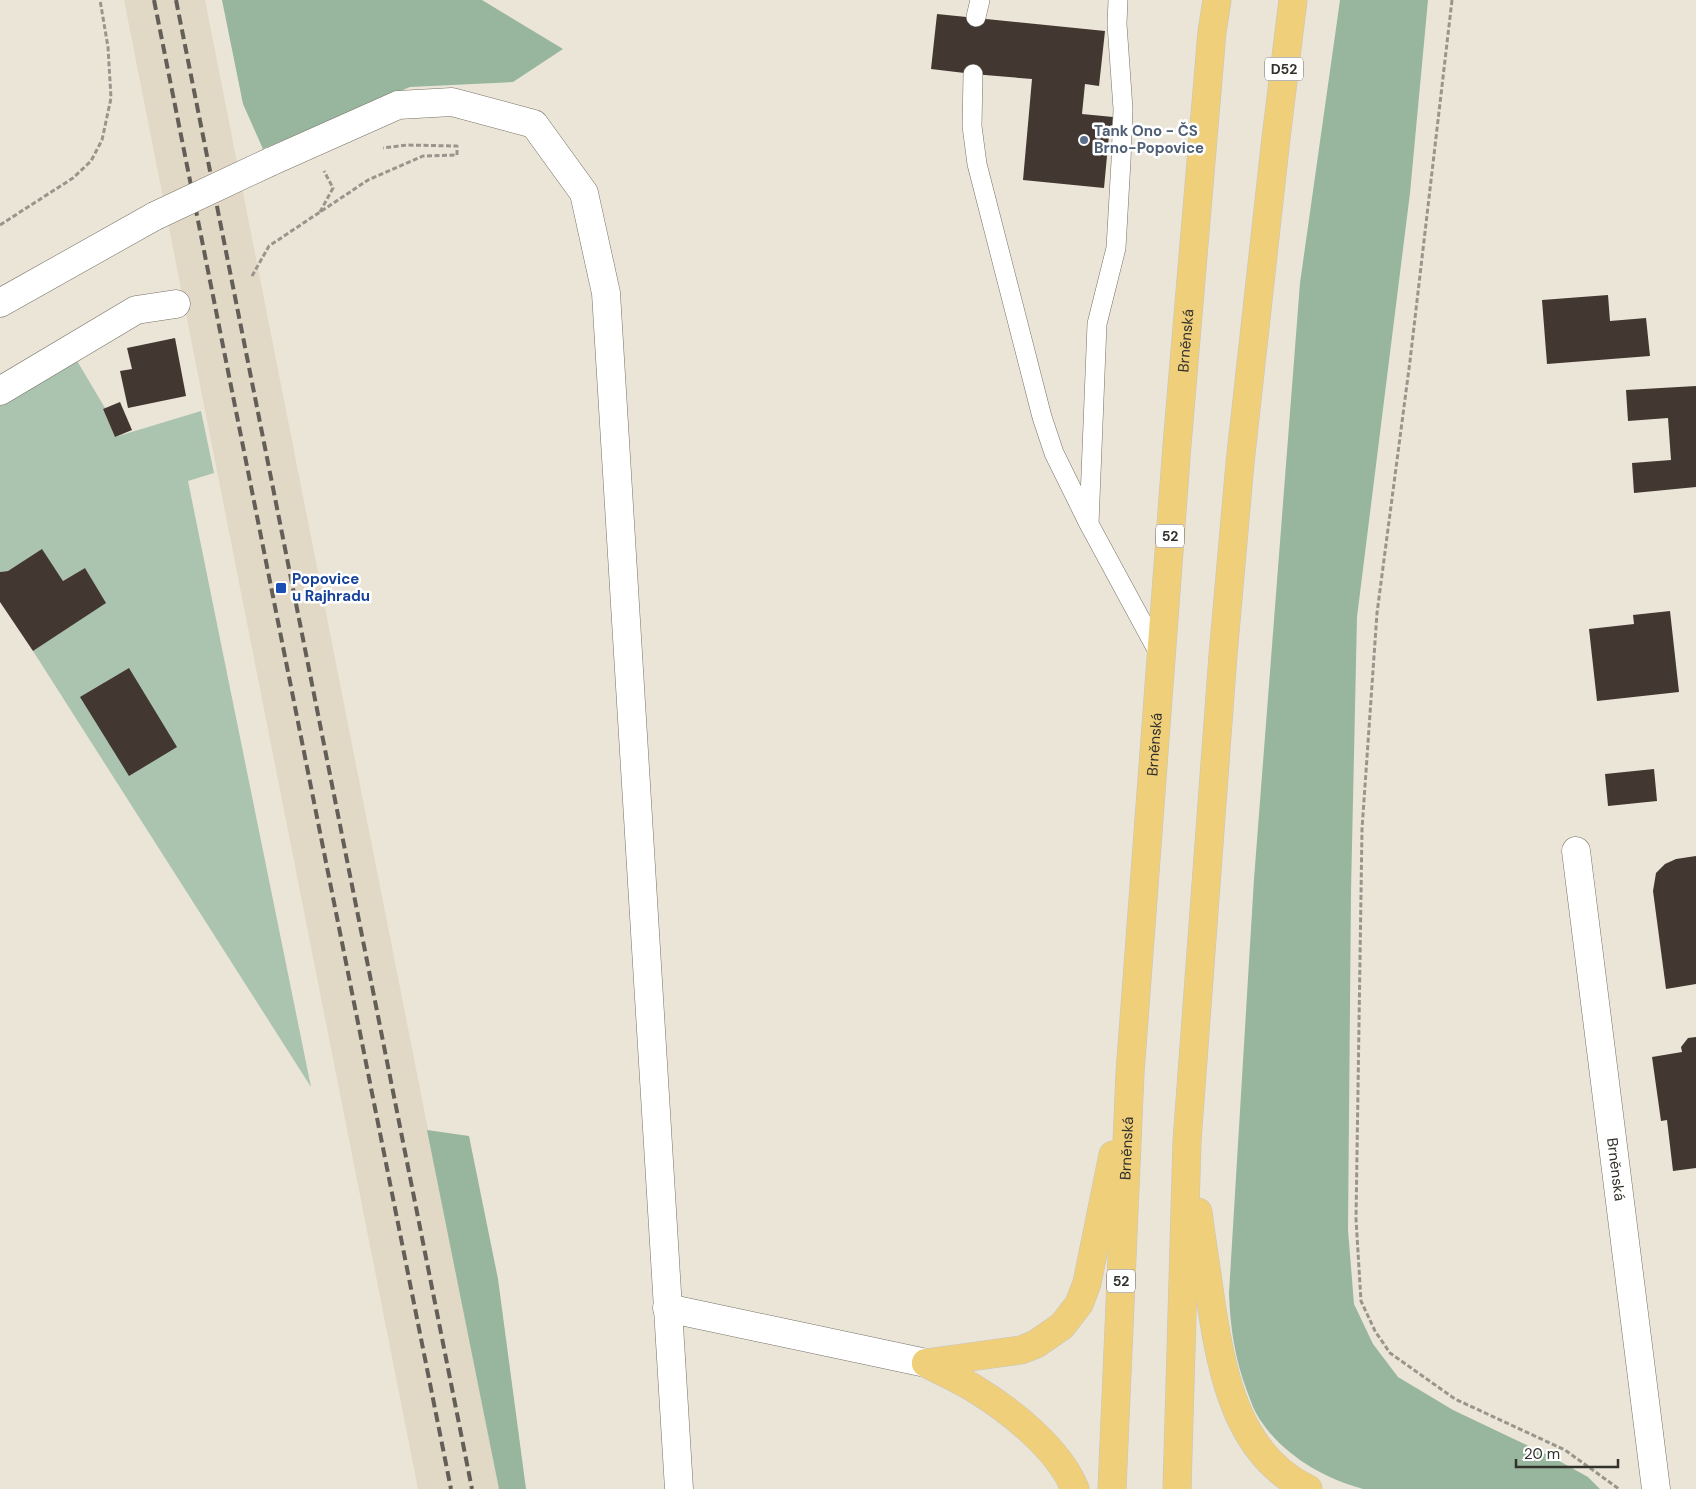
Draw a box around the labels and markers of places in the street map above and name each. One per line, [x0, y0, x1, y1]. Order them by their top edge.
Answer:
place label: Tank Ono - ČS Brno-Popovice [1094, 121, 1204, 158]
marker: Tank Ono - ČS Brno-Popovice [1078, 134, 1090, 146]
place label: Popovice u Rajhradu [292, 569, 370, 606]
marker: Popovice u Rajhradu [274, 581, 288, 595]

